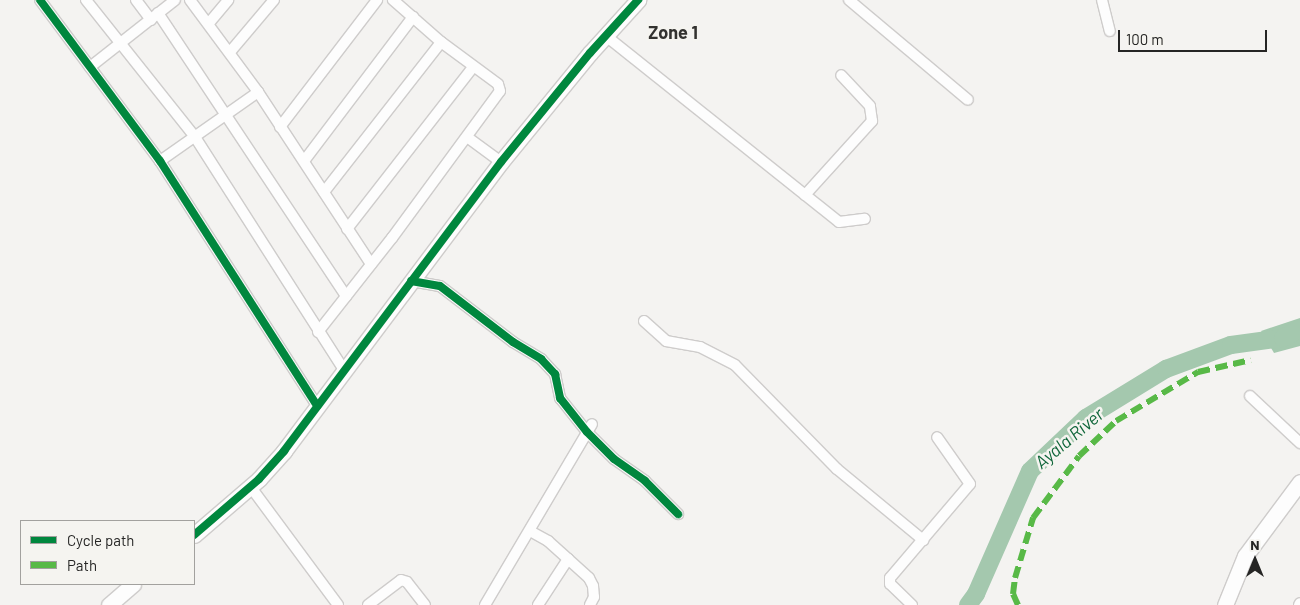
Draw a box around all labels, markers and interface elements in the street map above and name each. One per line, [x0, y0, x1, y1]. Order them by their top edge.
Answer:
scale bar [1120, 20, 1269, 52]
district label: Zone 1 [648, 21, 698, 43]
text: 100 m [1126, 30, 1164, 48]
water label: Ayala River [1030, 403, 1108, 473]
legend [20, 520, 195, 585]
text: Cycle path [67, 531, 134, 549]
north arrow [1230, 535, 1280, 585]
text: N [1250, 536, 1260, 553]
text: Path [67, 556, 97, 574]

